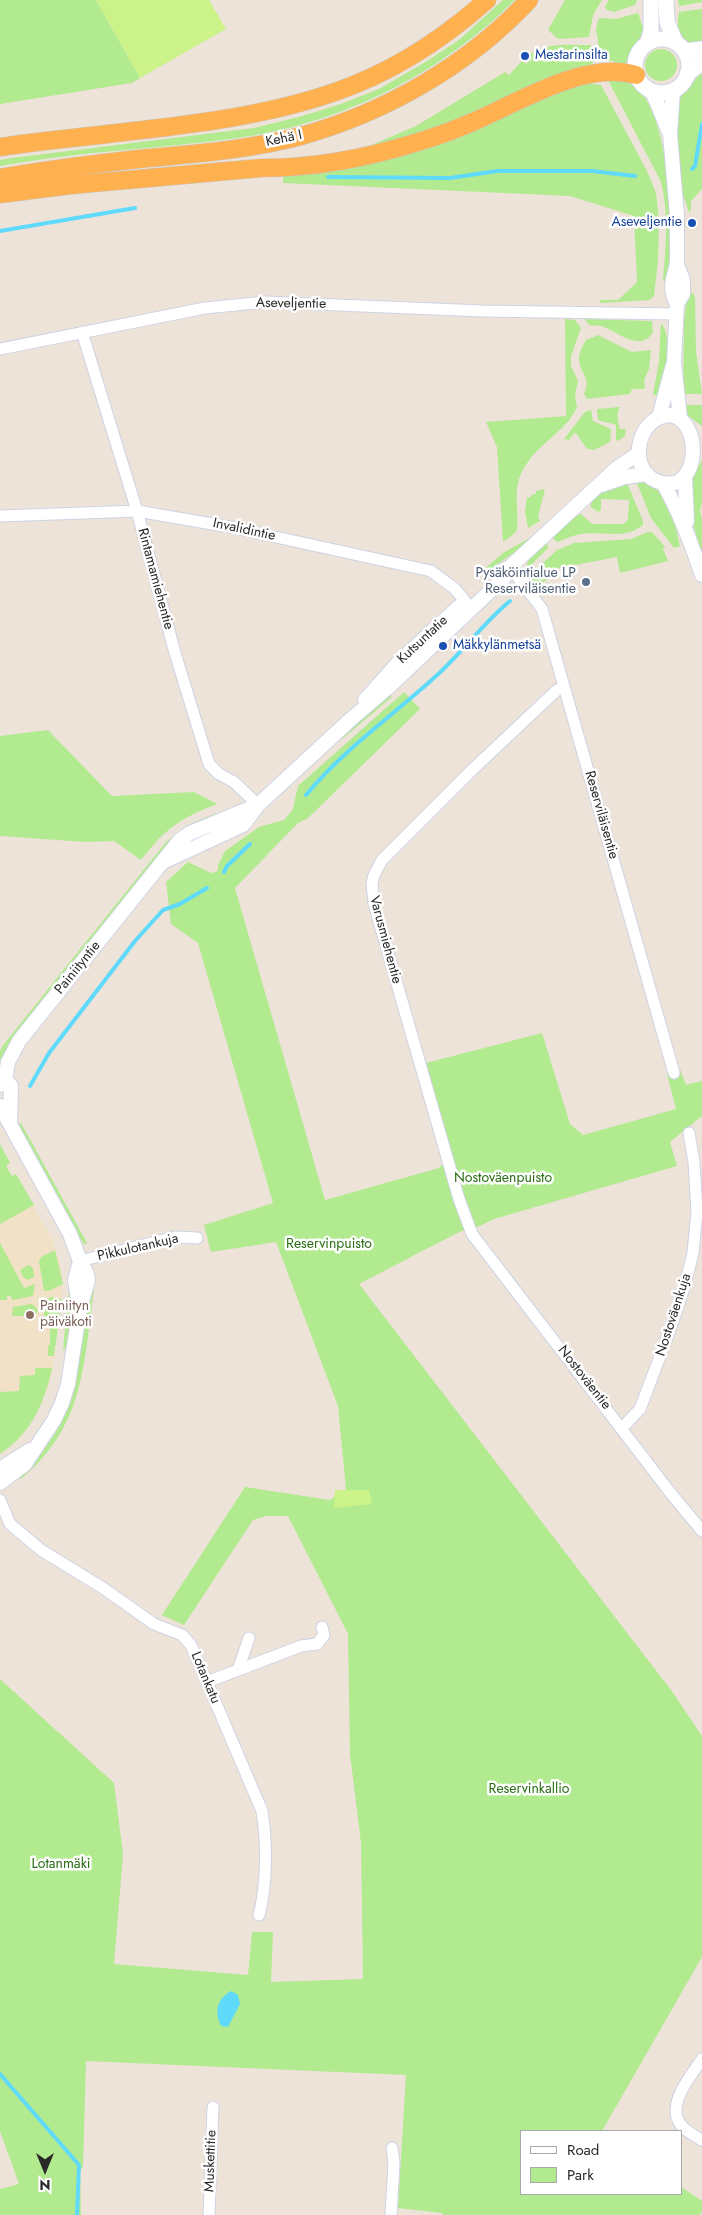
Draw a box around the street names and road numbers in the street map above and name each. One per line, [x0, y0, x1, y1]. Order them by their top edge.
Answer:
street label: Kehä I [264, 127, 304, 151]
street label: Aseveljentie [256, 295, 326, 313]
street label: Invalidintie [211, 515, 277, 545]
street label: Rintamamiehentie [133, 526, 177, 632]
street label: Kutsuntatie [394, 612, 452, 668]
street label: Reserviläisentie [580, 769, 622, 861]
street label: Varusmiehentie [365, 894, 405, 986]
street label: Painiityntie [52, 938, 104, 998]
street label: Pikkulotankuja [96, 1231, 180, 1265]
street label: Nostoväenkuja [653, 1271, 695, 1359]
street label: Nostoväentie [554, 1343, 614, 1413]
street label: Lotankatu [187, 1649, 223, 1707]
street label: Muskettitie [202, 2130, 220, 2192]

